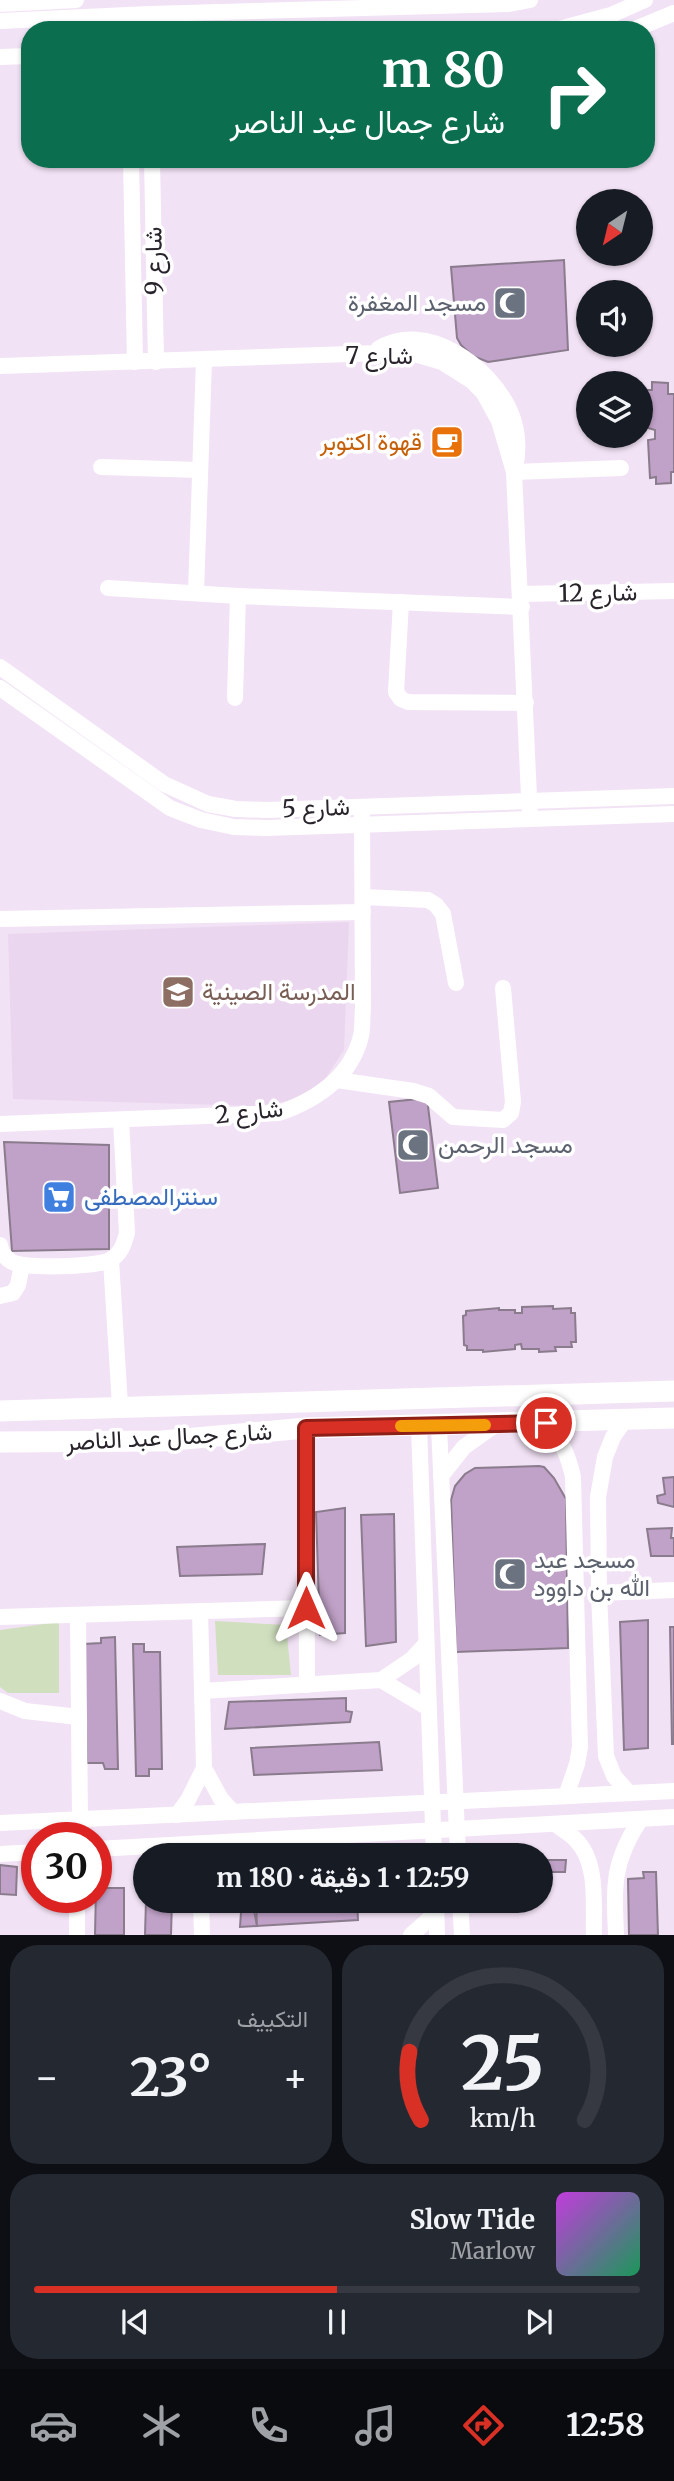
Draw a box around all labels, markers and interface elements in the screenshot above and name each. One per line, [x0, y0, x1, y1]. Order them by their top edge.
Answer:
text: 80 m [382, 39, 505, 100]
icon: right [529, 49, 620, 140]
text: شارع جمال عبد الناصر [230, 102, 505, 142]
north arrow [576, 189, 653, 266]
map controls [576, 189, 653, 448]
street label: شارع 9 [137, 226, 171, 296]
button: sound [576, 280, 653, 357]
mosque icon: مسجد المغفرة [491, 284, 529, 322]
place label: مسجد المغفرة [348, 287, 486, 318]
street label: شارع 7 [345, 340, 413, 372]
button: layers [576, 371, 653, 448]
cafe icon: قهوة اكتوبر [428, 423, 466, 461]
place label: قهوة اكتوبر [319, 426, 422, 457]
street label: شارع 12 [558, 576, 638, 610]
street label: شارع 5 [281, 791, 351, 825]
school or university icon: المدرسة الصينية [159, 973, 197, 1011]
place label: المدرسة الصينية [202, 976, 355, 1007]
street label: شارع 2 [213, 1093, 285, 1131]
mosque icon: مسجد الرحمن [394, 1126, 432, 1164]
place label: مسجد الرحمن [438, 1129, 573, 1160]
supermarket icon: سنترالمصطفى [40, 1178, 78, 1216]
place label: سنترالمصطفى [84, 1181, 218, 1212]
pin [516, 1393, 576, 1453]
icon: arrive [527, 1404, 565, 1442]
street label: شارع جمال عبد الناصر [64, 1416, 273, 1458]
place label: مسجد عبد الله بن داوود [534, 1544, 650, 1603]
mosque icon: مسجد عبد الله بن داوود [491, 1555, 529, 1593]
position arrow [269, 1571, 343, 1645]
speed limit sign: 30 [21, 1822, 112, 1913]
text: 12:59 · 1 دقيقة · 180 m [216, 1861, 470, 1894]
text: التكييف [237, 2004, 308, 2033]
text: 25 [461, 2019, 545, 2111]
text: 23° [130, 2045, 212, 2110]
text: − [34, 2054, 59, 2101]
text: + [283, 2054, 308, 2101]
text: km/h [470, 2102, 536, 2134]
text: Slow Tide [409, 2203, 535, 2236]
text: Marlow [450, 2236, 535, 2265]
icon: previous [116, 2303, 154, 2341]
icon: pause [318, 2303, 356, 2341]
icon: next [520, 2303, 558, 2341]
icon: car [29, 2401, 78, 2450]
icon: climate [137, 2401, 186, 2450]
icon: phone [244, 2401, 293, 2450]
icon: music [351, 2401, 400, 2450]
icon: directions [459, 2401, 508, 2450]
text: 12:58 [566, 2405, 645, 2445]

